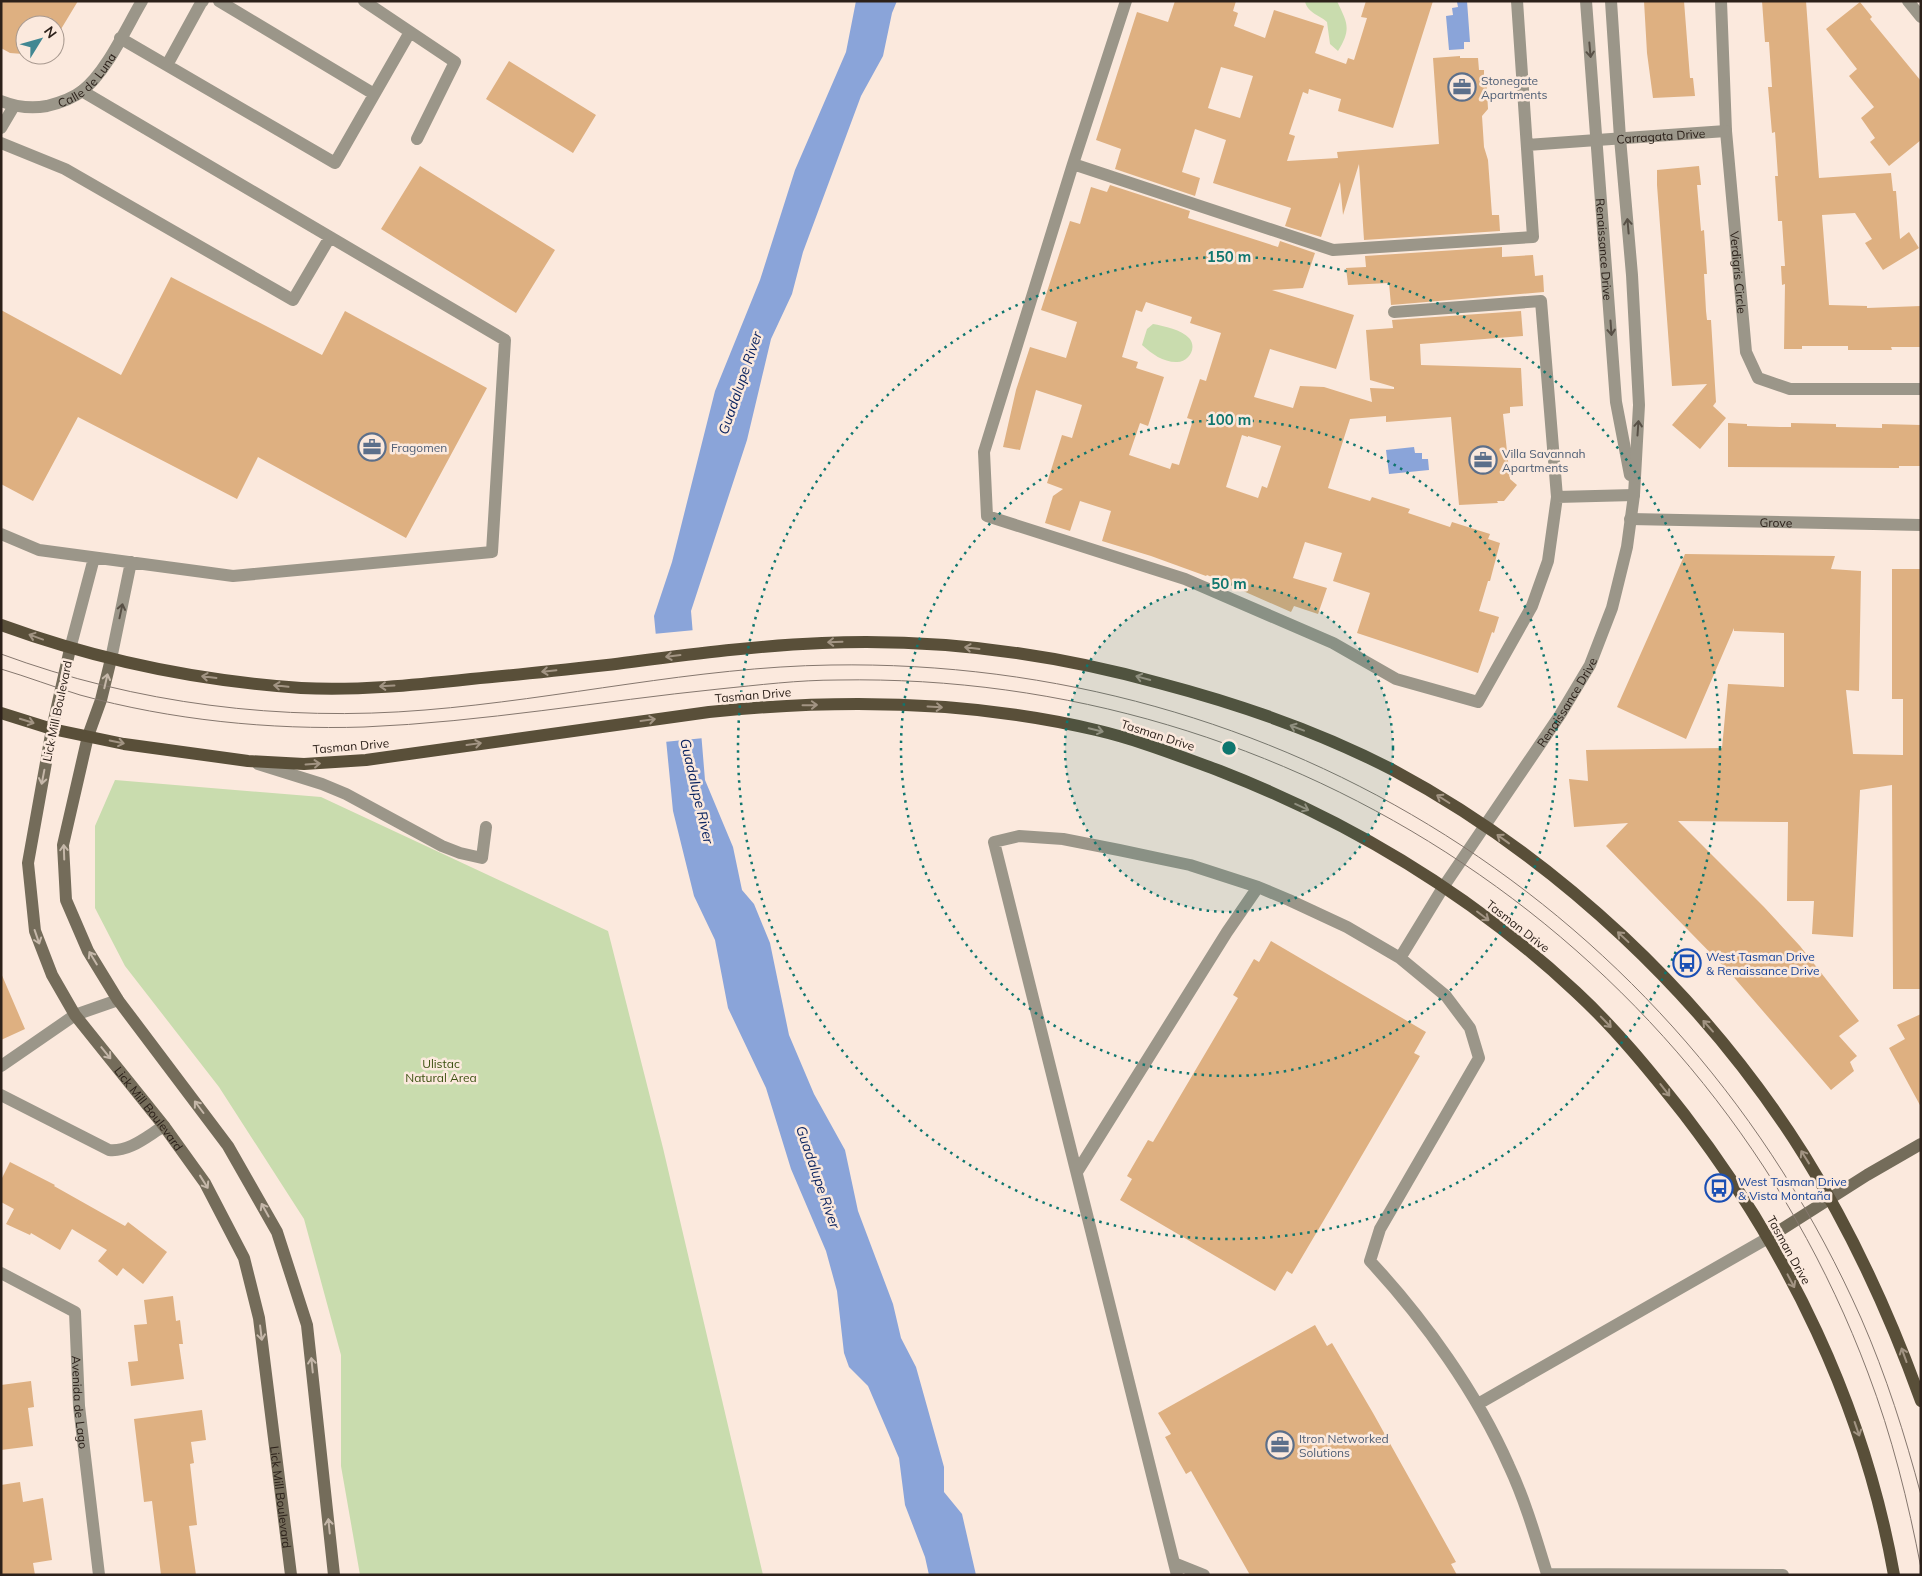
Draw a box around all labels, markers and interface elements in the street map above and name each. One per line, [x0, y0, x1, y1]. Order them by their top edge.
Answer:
north arrow [15, 15, 65, 65]
text: N [40, 23, 61, 42]
one-way arrow [1585, 42, 1594, 58]
street label: Calle de Luna [56, 50, 119, 110]
office icon: Stonegate Apartments [1447, 72, 1477, 102]
place label: Stonegate Apartments [1481, 73, 1547, 102]
street label: Carragata Drive [1616, 125, 1706, 146]
street label: Renaissance Drive [1593, 198, 1616, 301]
one-way arrow [1623, 218, 1632, 234]
street label: Verdigris Circle [1728, 230, 1750, 314]
text: 150 m [1207, 247, 1251, 266]
one-way arrow [1606, 320, 1615, 336]
water label: Guadalupe River [714, 328, 766, 437]
text: 100 m [1207, 410, 1251, 429]
one-way arrow [1633, 421, 1642, 437]
office icon: Fragomen [357, 432, 387, 462]
place label: Fragomen [391, 440, 447, 455]
office icon: Villa Savannah Apartments [1468, 445, 1498, 475]
place label: Villa Savannah Apartments [1502, 446, 1586, 475]
street label: Grove [1759, 514, 1792, 530]
text: 50 m [1211, 574, 1247, 593]
one-way arrow [117, 604, 126, 620]
one-way arrow [28, 632, 44, 641]
one-way arrow [827, 638, 843, 647]
one-way arrow [964, 643, 980, 653]
one-way arrow [666, 652, 682, 662]
street label: Renaissance Drive [1533, 655, 1600, 750]
street label: Lick Mill Boulevard [39, 659, 75, 763]
one-way arrow [541, 666, 557, 676]
one-way arrow [201, 672, 217, 682]
one-way arrow [1135, 673, 1151, 683]
one-way arrow [102, 674, 111, 690]
one-way arrow [273, 681, 289, 691]
one-way arrow [379, 681, 396, 691]
street label: Tasman Drive [714, 684, 792, 706]
one-way arrow [802, 700, 818, 709]
one-way arrow [927, 702, 943, 711]
one-way arrow [640, 715, 656, 725]
street label: Tasman Drive [1119, 716, 1197, 754]
one-way arrow [18, 717, 34, 726]
one-way arrow [1290, 723, 1305, 732]
one-way arrow [1087, 726, 1103, 735]
street label: Tasman Drive [312, 735, 390, 757]
water label: Guadalupe River [676, 737, 718, 846]
one-way arrow [108, 738, 124, 748]
one-way arrow [466, 739, 482, 749]
centre of rings [1220, 739, 1238, 757]
one-way arrow [305, 759, 321, 768]
one-way arrow [38, 769, 48, 785]
one-way arrow [1437, 793, 1451, 803]
one-way arrow [1295, 802, 1310, 812]
one-way arrow [1496, 834, 1510, 844]
one-way arrow [59, 844, 69, 860]
street label: Tasman Drive [1483, 897, 1553, 955]
one-way arrow [1476, 911, 1490, 921]
one-way arrow [33, 929, 43, 945]
one-way arrow [1616, 931, 1629, 943]
bus stop icon: West Tasman Drive & Renaissance Drive [1672, 948, 1702, 978]
place label: West Tasman Drive & Renaissance Drive [1706, 949, 1820, 978]
one-way arrow [87, 951, 97, 965]
one-way arrow [1599, 1016, 1611, 1028]
one-way arrow [1702, 1020, 1714, 1033]
one-way arrow [100, 1046, 111, 1059]
park label: Ulistac Natural Area [405, 1056, 477, 1085]
street label: Lick Mill Boulevard [112, 1063, 187, 1153]
one-way arrow [1660, 1083, 1670, 1097]
one-way arrow [194, 1101, 205, 1114]
water label: Guadalupe River [792, 1123, 844, 1232]
one-way arrow [1799, 1150, 1809, 1164]
bus stop icon: West Tasman Drive & Vista Montaña [1704, 1173, 1734, 1203]
place label: West Tasman Drive & Vista Montaña [1738, 1174, 1847, 1203]
one-way arrow [199, 1175, 209, 1189]
one-way arrow [260, 1203, 270, 1218]
street label: Tasman Drive [1764, 1213, 1814, 1287]
one-way arrow [1786, 1273, 1796, 1288]
one-way arrow [256, 1325, 266, 1341]
one-way arrow [1899, 1348, 1908, 1363]
street label: Avenida de Lago [69, 1355, 92, 1450]
one-way arrow [307, 1357, 317, 1373]
one-way arrow [1853, 1421, 1862, 1436]
office icon: Itron Networked Solutions [1265, 1430, 1295, 1460]
place label: Itron Networked Solutions [1299, 1431, 1389, 1460]
street label: Lick Mill Boulevard [267, 1445, 295, 1549]
one-way arrow [324, 1519, 334, 1535]

